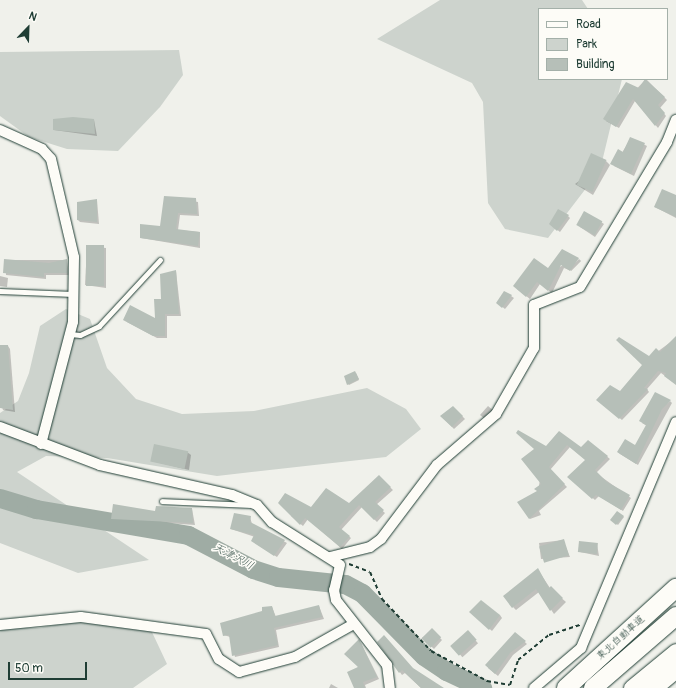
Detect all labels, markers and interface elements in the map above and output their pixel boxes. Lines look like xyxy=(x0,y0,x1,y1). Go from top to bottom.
north arrow xyxy=(8,8,48,48)
legend xyxy=(538,8,668,80)
text: N xyxy=(27,9,39,24)
text: Road xyxy=(576,17,601,32)
text: Park xyxy=(576,37,597,52)
text: Building xyxy=(576,57,615,72)
water label: 天津沢川 xyxy=(210,541,256,573)
street label: 東北自動車道 xyxy=(595,613,647,663)
scale bar xyxy=(10,654,89,680)
text: 50 m xyxy=(15,661,43,676)

